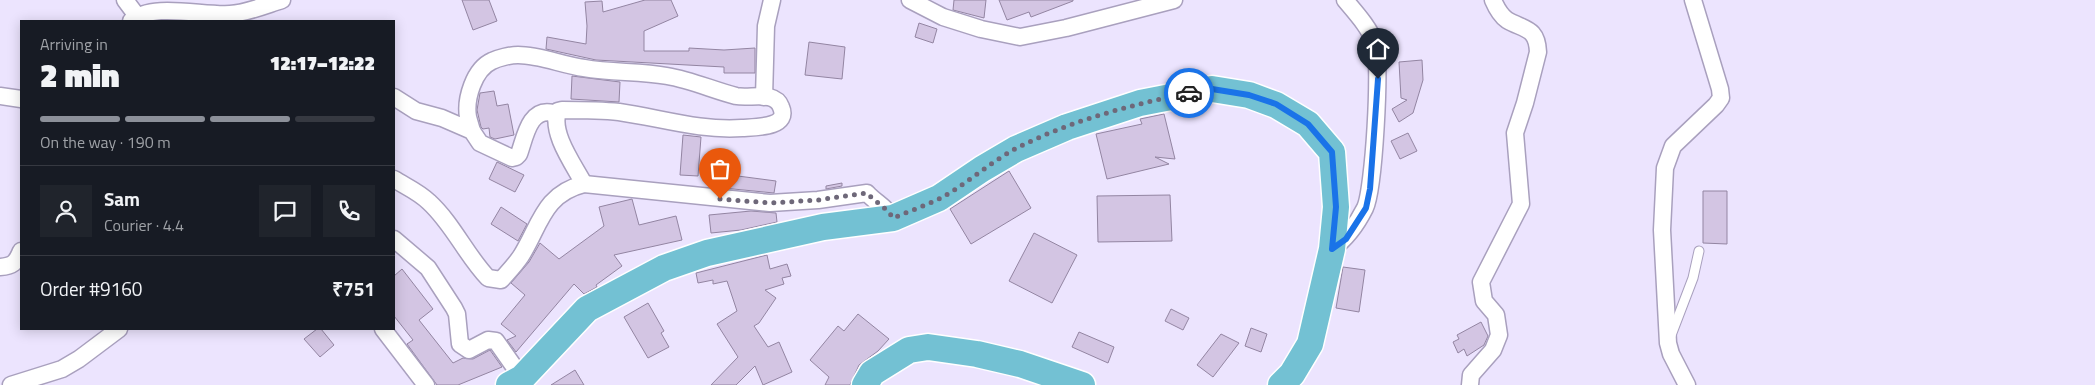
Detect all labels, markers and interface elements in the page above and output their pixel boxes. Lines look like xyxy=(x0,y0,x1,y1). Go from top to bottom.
pin xyxy=(1357,28,1399,79)
text: Arriving in xyxy=(40,32,108,56)
icon: home xyxy=(1364,35,1392,63)
text: 12:17–12:22 xyxy=(270,48,375,77)
text: 2 min xyxy=(40,51,120,99)
courier xyxy=(1164,68,1214,118)
icon: car xyxy=(1175,79,1203,107)
text: On the way · 190 m xyxy=(40,130,171,154)
pin xyxy=(699,148,741,199)
icon: bag xyxy=(706,155,734,183)
text: Sam xyxy=(104,184,140,213)
button: person xyxy=(40,185,92,237)
button: chat xyxy=(259,185,311,237)
button: phone xyxy=(323,185,375,237)
text: Courier · 4.4 xyxy=(104,213,184,237)
text: Order #9160 xyxy=(40,274,142,303)
text: ₹751 xyxy=(332,274,375,303)

